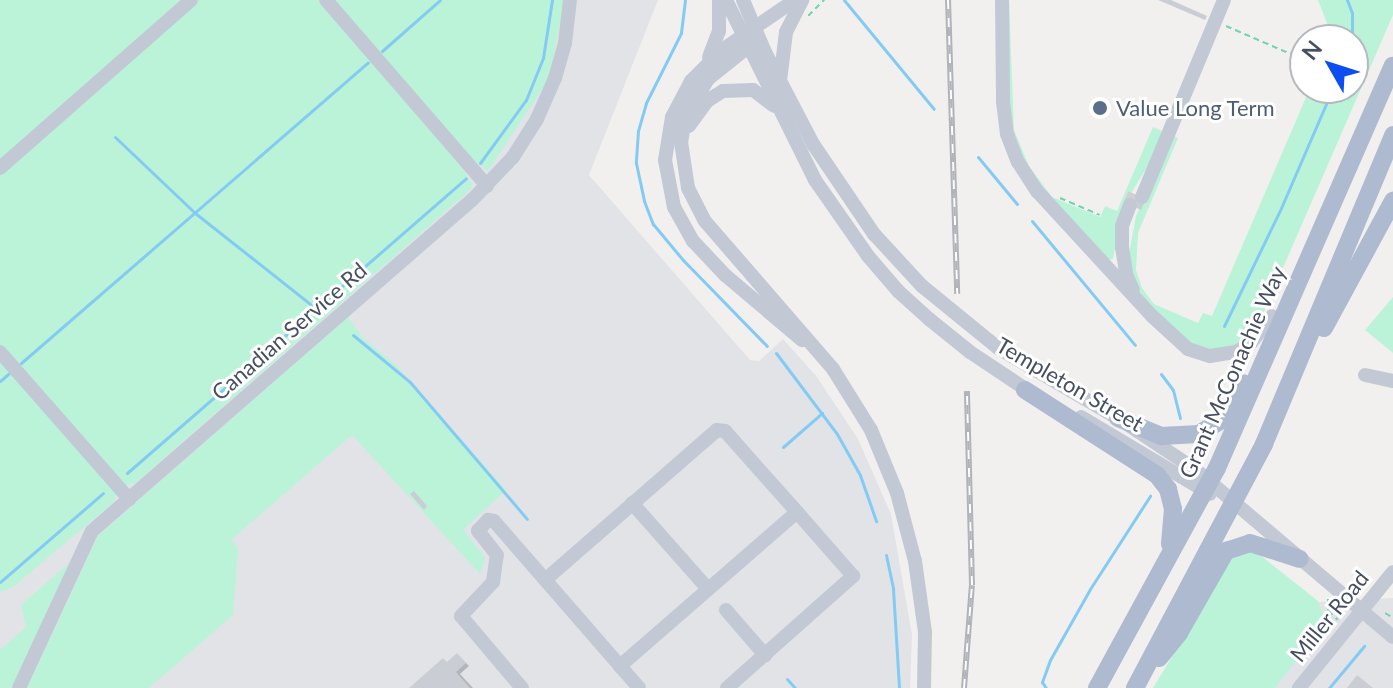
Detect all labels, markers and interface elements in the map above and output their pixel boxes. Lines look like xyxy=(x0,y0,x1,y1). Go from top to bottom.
north arrow xyxy=(1289,24,1369,104)
text: N xyxy=(1296,35,1327,65)
place label: Value Long Term xyxy=(1116,95,1275,121)
marker: Value Long Term xyxy=(1091,99,1109,117)
street label: Canadian Service Rd xyxy=(206,257,372,405)
street label: Grant McConachie Way xyxy=(1173,262,1291,482)
street label: Templeton Street xyxy=(992,331,1148,437)
street label: Miller Road xyxy=(1284,565,1374,667)

